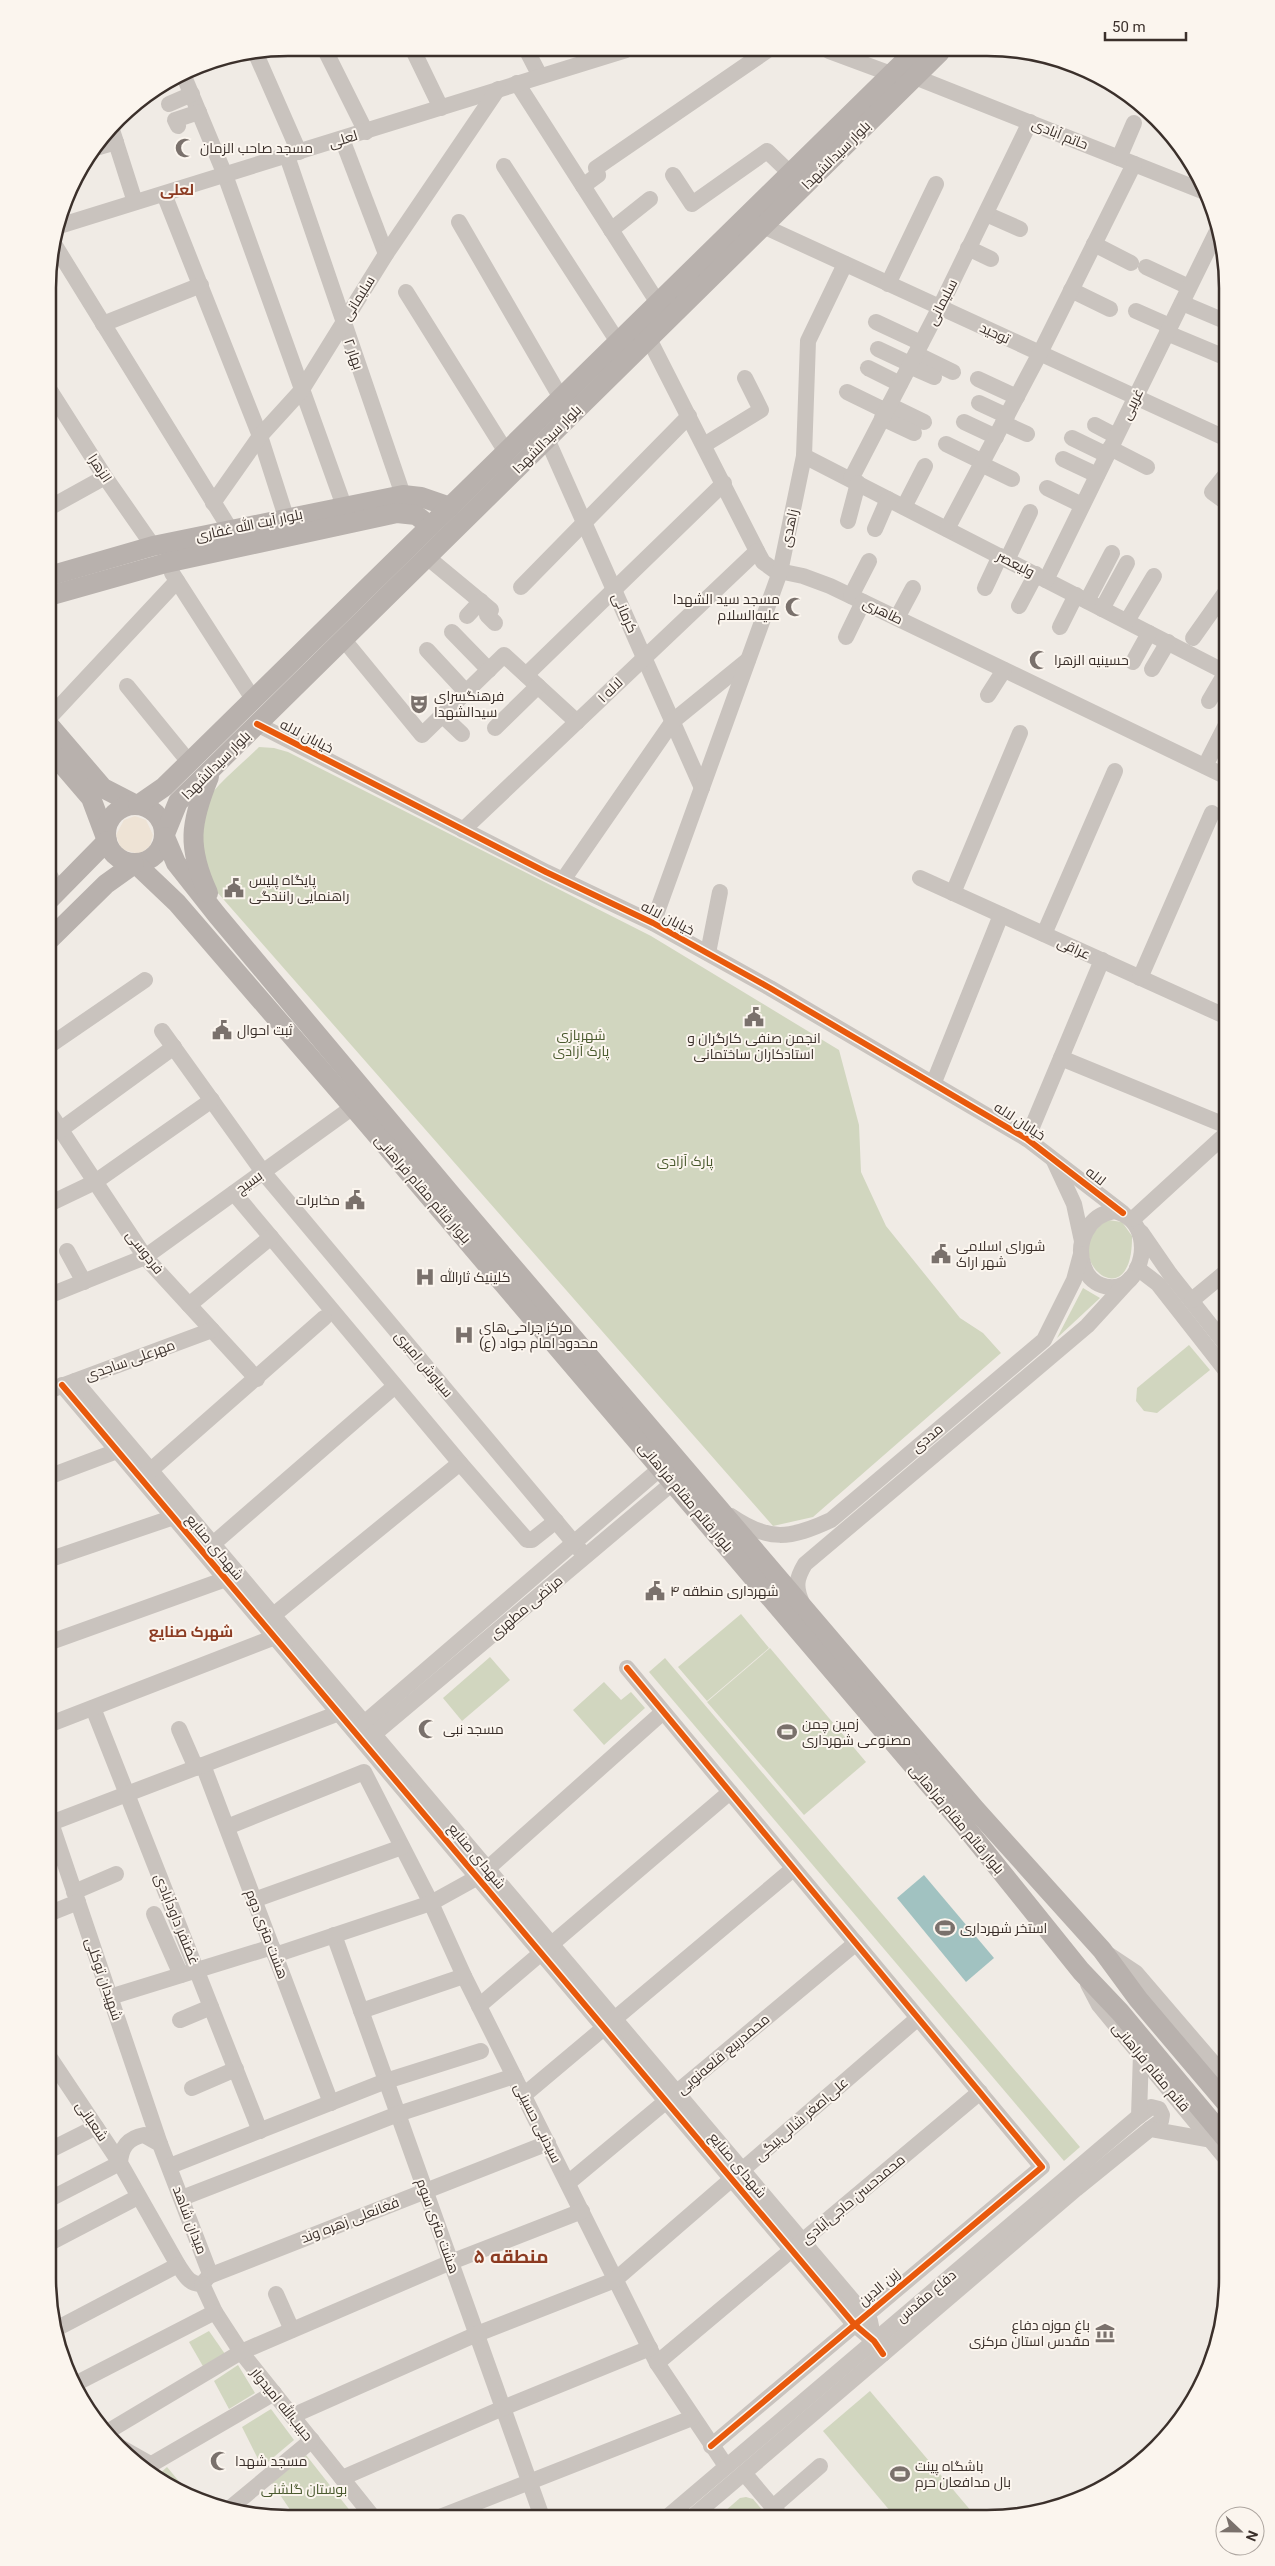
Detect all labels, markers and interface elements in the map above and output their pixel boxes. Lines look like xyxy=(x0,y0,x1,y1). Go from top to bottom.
scale bar xyxy=(1105,10,1186,42)
text: 50 m xyxy=(1112,18,1146,36)
street label: حاتم آبادی xyxy=(1029,115,1090,154)
street label: بلوار سیدالشهدا xyxy=(798,117,874,193)
street label: لعلی xyxy=(327,127,359,151)
mosque icon: مسجد صاحب الزمان xyxy=(174,137,196,159)
place label: مسجد صاحب الزمان xyxy=(200,140,313,156)
district label: لعلی xyxy=(160,181,194,199)
street label: سلیمانی xyxy=(338,273,378,323)
street label: سلیمانی xyxy=(924,276,960,328)
street label: توحید xyxy=(977,319,1013,347)
street label: بهار ۲ xyxy=(341,336,367,372)
street label: غریبی xyxy=(1118,386,1146,422)
street label: بلوار سیدالشهدا xyxy=(509,401,585,477)
street label: الزهرا xyxy=(85,451,115,485)
street label: بلوار آیت الله غفاری xyxy=(194,505,304,544)
street label: زاهدی xyxy=(777,507,801,549)
street label: ولیعصر xyxy=(994,547,1038,580)
street label: کرمانی xyxy=(609,590,641,636)
place label: مسجد سید الشهدا علیه‌السلام xyxy=(673,591,780,625)
street label: طاهری xyxy=(860,595,906,627)
mosque icon: مسجد سید الشهدا علیه‌السلام xyxy=(784,596,806,618)
mosque icon: حسینیه الزهرا xyxy=(1028,649,1050,671)
place label: حسینیه الزهرا xyxy=(1054,652,1129,668)
street label: لاله ۱ xyxy=(594,674,626,706)
place label: فرهنگسرای سیدالشهدا xyxy=(434,688,504,720)
theatre icon: فرهنگسرای سیدالشهدا xyxy=(408,693,430,715)
street label: خیابان لاله xyxy=(278,716,336,756)
street label: بلوار سیدالشهدا xyxy=(178,727,254,803)
place label: پایگاه پلیس راهنمایی رانندگی xyxy=(249,872,350,904)
public building icon: پایگاه پلیس راهنمایی رانندگی xyxy=(223,877,245,899)
street label: خیابان لاله xyxy=(639,898,697,938)
street label: عراقی xyxy=(1055,934,1093,962)
public building icon: انجمن صنفی کارگران و استادکاران ساختمانی xyxy=(743,1006,765,1028)
public building icon: ثبت احوال xyxy=(211,1019,233,1041)
place label: ثبت احوال xyxy=(237,1022,293,1039)
park label: شهربازی پارک آزادی xyxy=(553,1027,610,1061)
place label: انجمن صنفی کارگران و استادکاران ساختمانی xyxy=(687,1030,821,1062)
street label: خیابان لاله xyxy=(991,1099,1049,1143)
street label: بلوار قائم مقام فراهانی xyxy=(370,1132,474,1248)
park label: پارک آزادی xyxy=(657,1153,714,1171)
street label: لاله xyxy=(1083,1163,1109,1189)
street label: بسیج xyxy=(233,1167,266,1198)
public building icon: مخابرات xyxy=(344,1189,366,1211)
place label: مخابرات xyxy=(296,1192,340,1208)
street label: فردوسی xyxy=(123,1227,167,1277)
place label: شورای اسلامی شهر اراک xyxy=(956,1238,1045,1270)
public building icon: شورای اسلامی شهر اراک xyxy=(930,1243,952,1265)
hospital icon: کلینیک ثارالله xyxy=(414,1266,436,1288)
place label: کلینیک ثارالله xyxy=(440,1268,510,1285)
place label: مرکز جراحی‌های محدود امام جواد (ع) xyxy=(479,1319,598,1353)
hospital icon: مرکز جراحی‌های محدود امام جواد (ع) xyxy=(453,1324,475,1346)
street label: سیاوش امیری xyxy=(392,1328,456,1400)
street label: مهرعلی ساجدی xyxy=(83,1336,177,1384)
street label: مددی xyxy=(908,1420,946,1456)
street label: بلوار قائم مقام فراهانی xyxy=(634,1439,737,1556)
street label: شهدای صنایع xyxy=(182,1511,247,1584)
street label: مرتضی مطهری xyxy=(486,1572,566,1642)
public building icon: شهرداری منطقه ۴ xyxy=(644,1580,666,1602)
place label: شهرداری منطقه ۴ xyxy=(670,1583,779,1599)
district label: شهرک صنایع xyxy=(149,1623,233,1642)
place label: زمین چمن مصنوعی شهرداری xyxy=(802,1716,911,1748)
mosque icon: مسجد نبی xyxy=(417,1718,439,1740)
place label: مسجد نبی xyxy=(443,1721,504,1737)
sports icon: زمین چمن مصنوعی شهرداری xyxy=(776,1721,798,1743)
street label: بلوار قائم مقام فراهانی xyxy=(905,1761,1008,1878)
street label: شهدای صنایع xyxy=(444,1820,509,1893)
street label: غضنفر داودآبادی xyxy=(151,1871,203,1967)
street label: هشت متری دوم xyxy=(241,1887,291,1982)
sports icon: استخر شهرداری xyxy=(934,1917,956,1939)
place label: استخر شهرداری xyxy=(960,1920,1047,1936)
street label: شهیدان توکلی xyxy=(82,1936,126,2022)
street label: محمدربیع قلعه‌نویی xyxy=(673,2011,773,2098)
street label: قائم مقام فراهانی xyxy=(1108,2019,1193,2116)
street label: علی‌اصغر شالی‌بیگی xyxy=(751,2074,851,2164)
street label: سیدنبی حسینی xyxy=(511,2080,565,2166)
street label: شعبانی xyxy=(73,2098,111,2144)
street label: شهدای صنایع xyxy=(705,2129,770,2202)
street label: محمدحسن حاجی‌آبادی xyxy=(798,2151,908,2247)
street label: هشت متری سوم xyxy=(412,2176,463,2276)
street label: میدان شاهد xyxy=(170,2184,210,2256)
street label: فغانعلی زهره وند xyxy=(299,2194,401,2246)
district label: منطقه ۵ xyxy=(473,2245,549,2268)
street label: زین الدین xyxy=(855,2265,903,2309)
street label: دفاع مقدس xyxy=(893,2266,960,2326)
place label: باغ موزه دفاع مقدس استان مرکزی xyxy=(969,2317,1090,2349)
museum icon: باغ موزه دفاع مقدس استان مرکزی xyxy=(1094,2322,1116,2344)
street label: حبیب‌الله امیدوار xyxy=(247,2363,317,2444)
mosque icon: مسجد شهدا xyxy=(209,2450,231,2472)
place label: مسجد شهدا xyxy=(235,2453,308,2469)
place label: باشگاه پینت بال مدافعان حرم xyxy=(915,2458,1011,2492)
sports icon: باشگاه پینت بال مدافعان حرم xyxy=(889,2463,911,2485)
park label: بوستان گلشنی xyxy=(261,2481,347,2497)
north arrow xyxy=(1215,2506,1265,2556)
text: N xyxy=(1243,2528,1261,2543)

